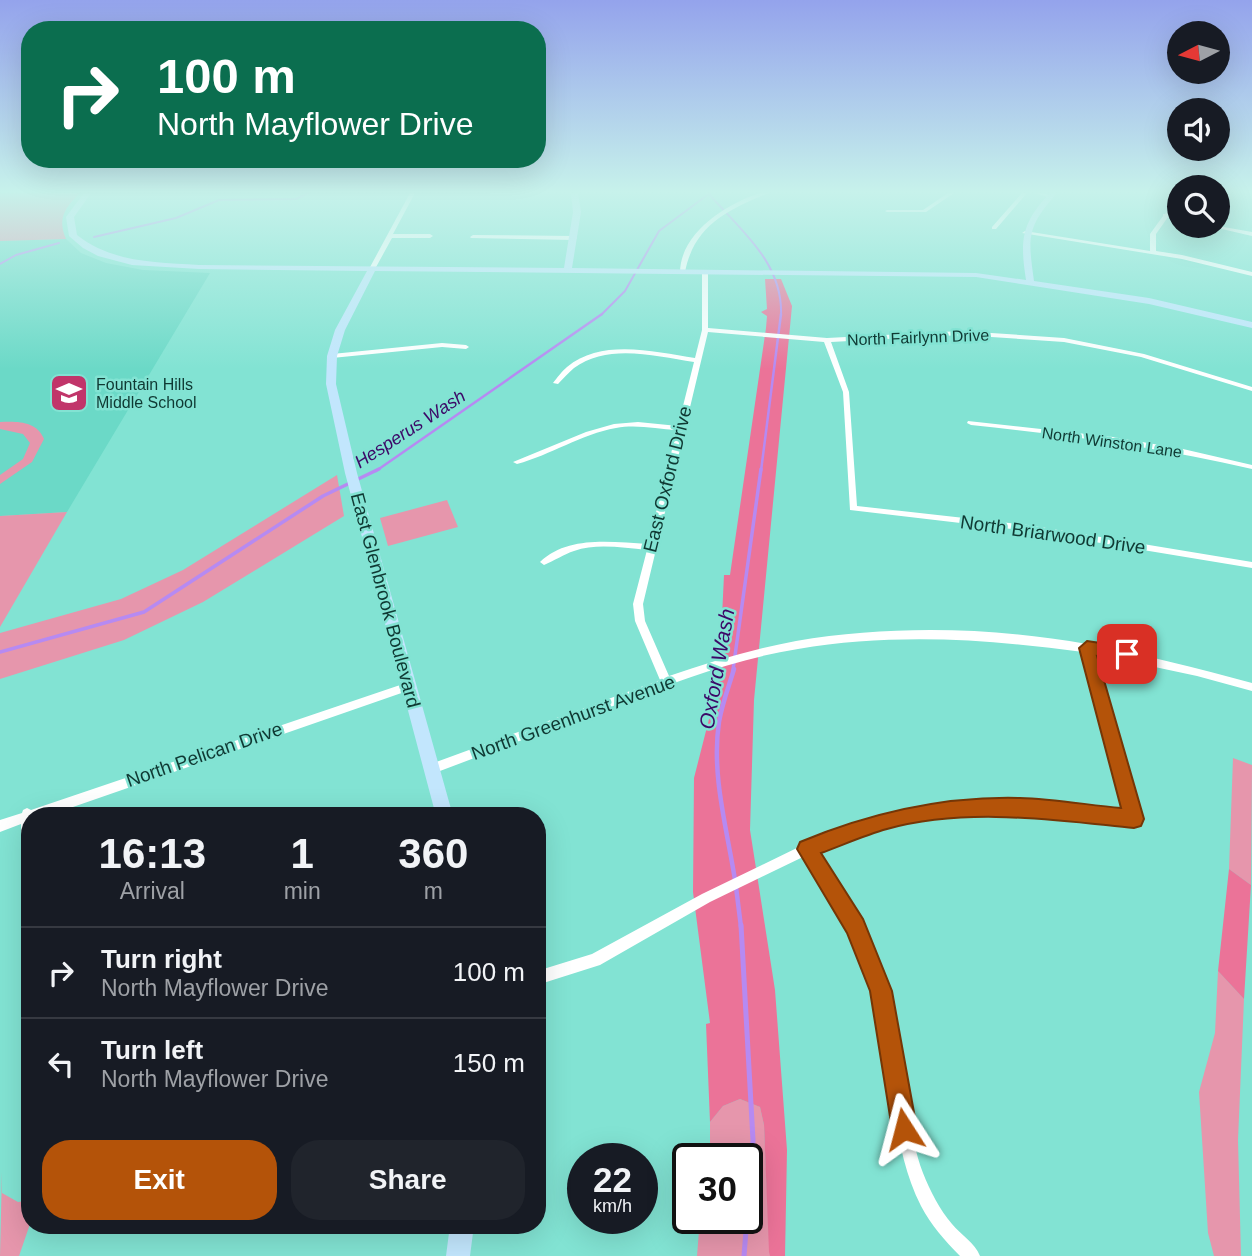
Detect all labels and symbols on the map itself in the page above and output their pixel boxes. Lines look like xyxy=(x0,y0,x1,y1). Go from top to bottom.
north arrow xyxy=(1167,21,1230,84)
street label: North Fairlynn Drive xyxy=(847,327,989,348)
school or university icon: Fountain Hills Middle School xyxy=(48,372,90,414)
place label: Fountain Hills Middle School xyxy=(96,376,197,411)
water label: Hesperus Wash xyxy=(351,386,469,472)
street label: East Oxford Drive xyxy=(639,404,696,554)
street label: North Winston Lane xyxy=(1041,424,1183,461)
street label: East Glenbrook Boulevard xyxy=(347,490,424,710)
street label: North Briarwood Drive xyxy=(959,511,1147,558)
water label: Oxford Wash xyxy=(695,607,738,731)
pin xyxy=(1097,624,1157,684)
street label: North Greenhurst Avenue xyxy=(469,671,678,764)
street label: North Pelican Drive xyxy=(123,718,285,791)
position arrow xyxy=(867,1092,941,1166)
speed limit sign: 30 xyxy=(672,1143,763,1234)

